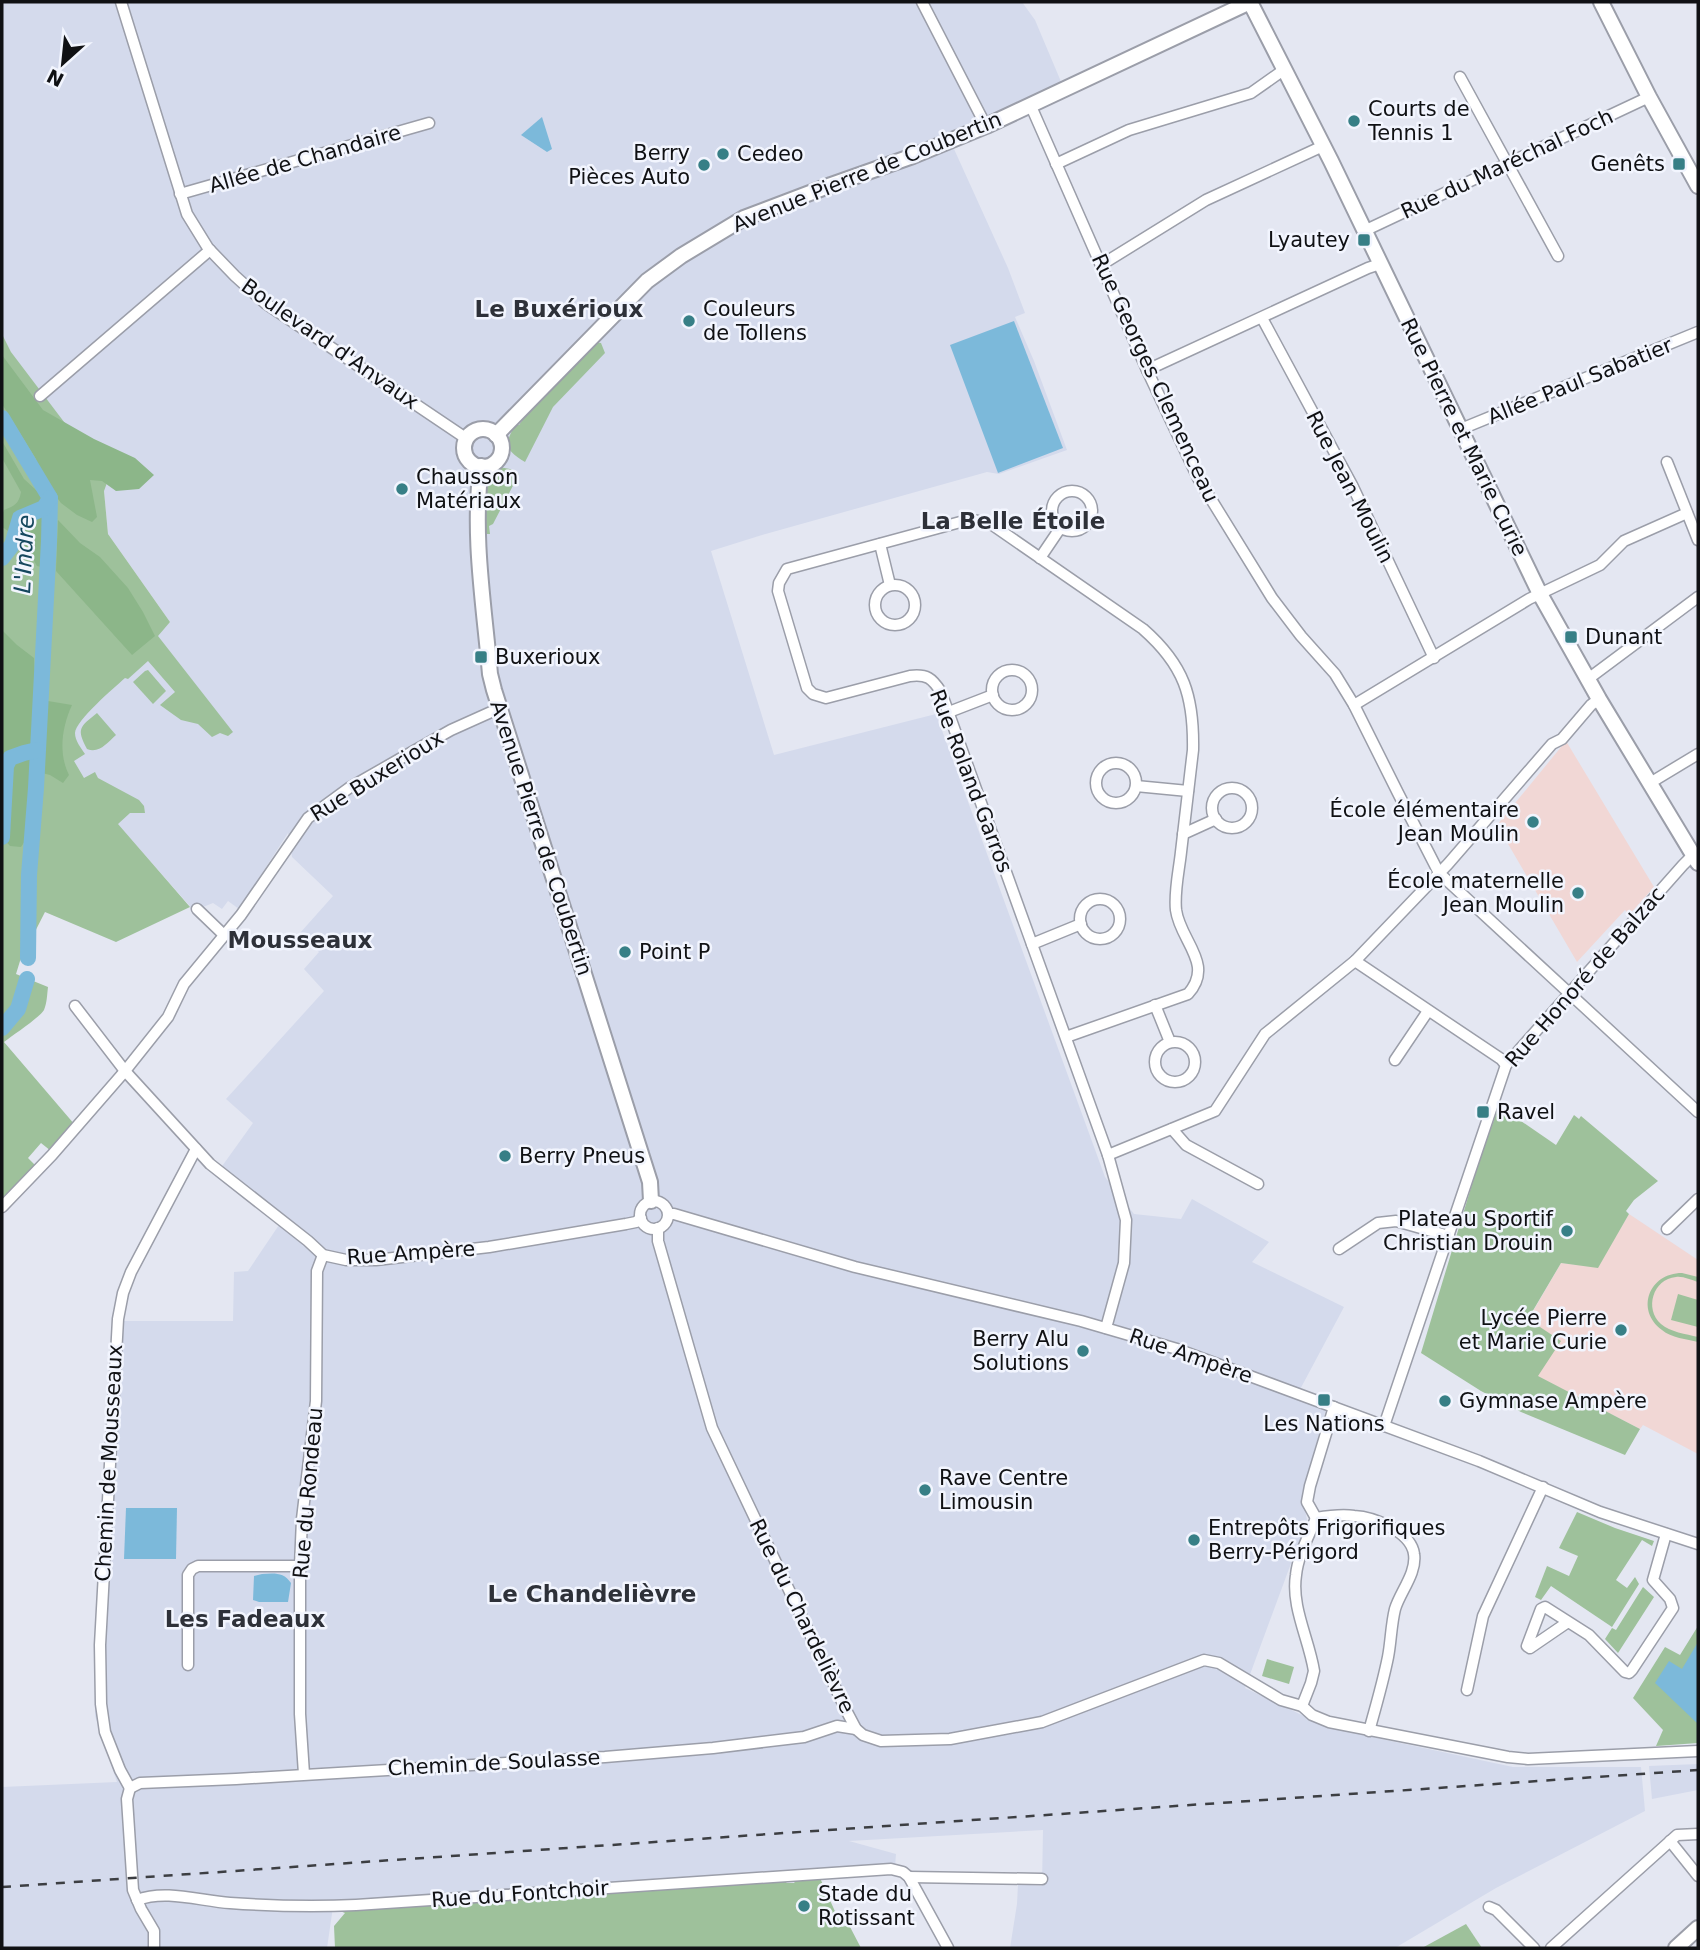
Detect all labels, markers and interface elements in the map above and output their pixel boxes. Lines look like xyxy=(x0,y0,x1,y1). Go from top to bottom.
north arrow xyxy=(28,28,98,98)
text: N xyxy=(43,65,67,92)
place label: Courts de Tennis 1 xyxy=(1367,97,1470,145)
street label: Rue du Maréchal Foch xyxy=(1397,104,1617,224)
street label: Avenue Pierre de Coubertin xyxy=(729,107,1005,237)
marker: Courts de Tennis 1 xyxy=(1346,113,1362,129)
street label: Allée de Chandaire xyxy=(206,120,404,198)
place label: Berry Pièces Auto xyxy=(568,141,690,189)
place label: Cedeo xyxy=(737,142,804,166)
marker: Cedeo xyxy=(715,146,731,162)
place label: Genêts xyxy=(1590,152,1665,176)
marker: Genêts xyxy=(1671,156,1687,172)
marker: Berry Pièces Auto xyxy=(696,157,712,173)
place label: Lyautey xyxy=(1268,228,1350,252)
marker: Lyautey xyxy=(1356,232,1372,248)
street label: Rue Georges Clemenceau xyxy=(1087,250,1223,506)
street label: Boulevard d'Anvaux xyxy=(237,274,423,414)
district label: Le Buxérioux xyxy=(475,296,644,322)
place label: Couleurs de Tollens xyxy=(703,297,807,345)
marker: Couleurs de Tollens xyxy=(681,313,697,329)
street label: Rue Pierre et Marie Curie xyxy=(1396,314,1532,560)
street label: Allée Paul Sabatier xyxy=(1484,333,1676,429)
street label: Rue Jean Moulin xyxy=(1301,407,1399,567)
place label: Chausson Matériaux xyxy=(416,465,521,513)
marker: Chausson Matériaux xyxy=(394,481,410,497)
district label: La Belle Étoile xyxy=(921,507,1105,534)
water label: L'Indre xyxy=(9,514,39,594)
place label: Dunant xyxy=(1585,625,1662,649)
marker: Dunant xyxy=(1563,629,1579,645)
place label: Buxerioux xyxy=(495,645,600,669)
marker: Buxerioux xyxy=(473,649,489,665)
street label: Rue Roland Garros xyxy=(925,686,1017,876)
street label: Avenue Pierre de Coubertin xyxy=(485,697,597,979)
street label: Rue Buxerioux xyxy=(306,726,448,826)
place label: École élémentaire Jean Moulin xyxy=(1330,797,1519,846)
marker: École élémentaire Jean Moulin xyxy=(1525,814,1541,830)
place label: École maternelle Jean Moulin xyxy=(1387,868,1564,917)
street label: Rue Honoré de Balzac xyxy=(1500,882,1670,1072)
marker: École maternelle Jean Moulin xyxy=(1570,885,1586,901)
district label: Mousseaux xyxy=(228,927,373,953)
place label: Point P xyxy=(639,940,710,964)
marker: Point P xyxy=(617,944,633,960)
place label: Ravel xyxy=(1497,1100,1555,1124)
marker: Ravel xyxy=(1475,1104,1491,1120)
place label: Berry Pneus xyxy=(519,1144,645,1168)
marker: Berry Pneus xyxy=(497,1148,513,1164)
place label: Plateau Sportif Christian Drouin xyxy=(1383,1207,1554,1255)
marker: Plateau Sportif Christian Drouin xyxy=(1559,1223,1575,1239)
street label: Rue Ampère xyxy=(346,1237,476,1269)
place label: Lycée Pierre et Marie Curie xyxy=(1459,1306,1607,1354)
marker: Lycée Pierre et Marie Curie xyxy=(1613,1322,1629,1338)
street label: Rue Ampère xyxy=(1126,1324,1256,1388)
place label: Berry Alu Solutions xyxy=(972,1327,1069,1375)
marker: Berry Alu Solutions xyxy=(1075,1343,1091,1359)
street label: Chemin de Mousseaux xyxy=(91,1344,127,1582)
place label: Gymnase Ampère xyxy=(1459,1389,1647,1413)
marker: Les Nations xyxy=(1316,1392,1332,1408)
marker: Gymnase Ampère xyxy=(1437,1393,1453,1409)
street label: Rue du Rondeau xyxy=(289,1406,327,1580)
place label: Les Nations xyxy=(1263,1412,1385,1436)
place label: Rave Centre Limousin xyxy=(939,1466,1068,1514)
marker: Rave Centre Limousin xyxy=(917,1482,933,1498)
street label: Rue du Chardelièvre xyxy=(744,1515,860,1717)
place label: Entrepôts Frigorifiques Berry-Périgord xyxy=(1208,1516,1445,1564)
marker: Entrepôts Frigorifiques Berry-Périgord xyxy=(1186,1532,1202,1548)
district label: Le Chandelièvre xyxy=(488,1581,696,1607)
district label: Les Fadeaux xyxy=(165,1606,325,1632)
street label: Chemin de Soulasse xyxy=(387,1745,601,1781)
street label: Rue du Fontchoir xyxy=(430,1876,610,1912)
place label: Stade du Rotissant xyxy=(818,1882,915,1930)
marker: Stade du Rotissant xyxy=(796,1898,812,1914)

